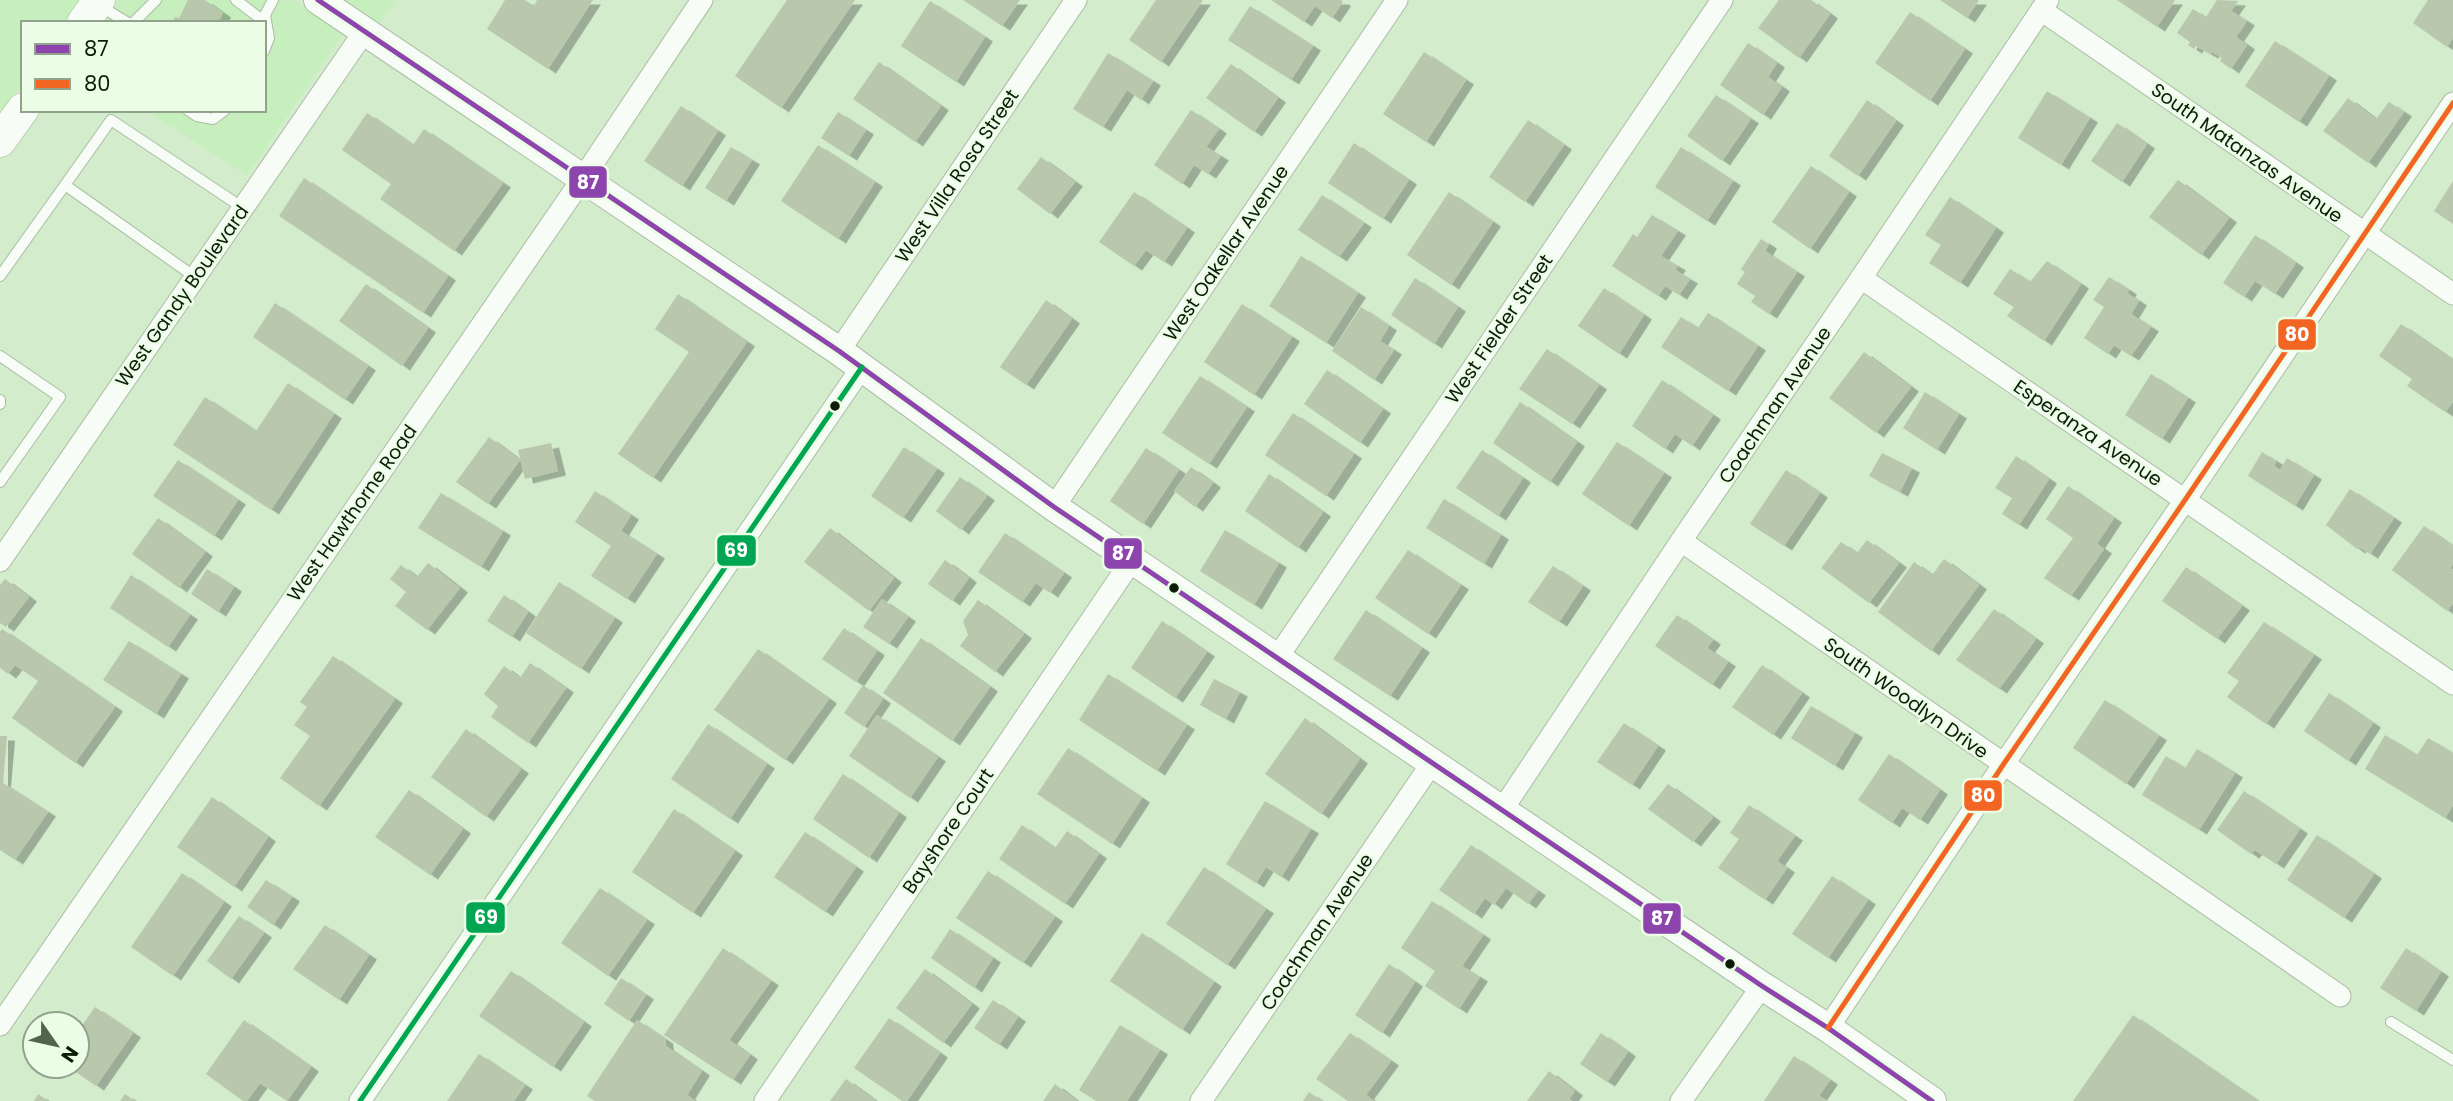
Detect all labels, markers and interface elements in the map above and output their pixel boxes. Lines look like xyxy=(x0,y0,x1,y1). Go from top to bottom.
legend xyxy=(21,21,266,112)
text: 87 xyxy=(84,34,109,63)
text: 80 xyxy=(84,69,110,98)
street label: South Matanzas Avenue xyxy=(2146,76,2348,230)
street label: West Villa Rosa Street xyxy=(889,84,1025,268)
street label: West Oakellar Avenue xyxy=(1157,160,1295,346)
line badge: 87 xyxy=(568,165,608,199)
text: 87 xyxy=(577,169,599,196)
street label: West Gandy Boulevard xyxy=(109,200,255,392)
street label: West Fielder Street xyxy=(1439,249,1559,409)
line badge: 80 xyxy=(2277,318,2317,351)
street label: Coachman Avenue xyxy=(1712,321,1838,489)
text: 80 xyxy=(2285,321,2309,348)
street label: Esperanza Avenue xyxy=(2008,373,2168,493)
unlabelled marker xyxy=(828,399,842,413)
street label: West Hawthorne Road xyxy=(281,419,423,607)
line badge: 69 xyxy=(716,534,757,567)
text: 69 xyxy=(724,537,748,564)
line badge: 87 xyxy=(1103,537,1143,570)
text: 87 xyxy=(1112,540,1134,567)
unlabelled marker xyxy=(1167,581,1181,595)
street label: South Woodlyn Drive xyxy=(1818,631,1994,765)
street label: Bayshore Court xyxy=(896,763,1000,899)
line badge: 80 xyxy=(1963,779,2003,812)
text: 80 xyxy=(1971,782,1995,809)
street label: Coachman Avenue xyxy=(1254,848,1380,1016)
line badge: 69 xyxy=(465,901,506,934)
line badge: 87 xyxy=(1642,902,1682,935)
text: 69 xyxy=(474,904,498,931)
text: 87 xyxy=(1651,905,1673,932)
unlabelled marker xyxy=(1723,957,1737,971)
north arrow xyxy=(21,1010,91,1080)
text: N xyxy=(54,1041,85,1068)

